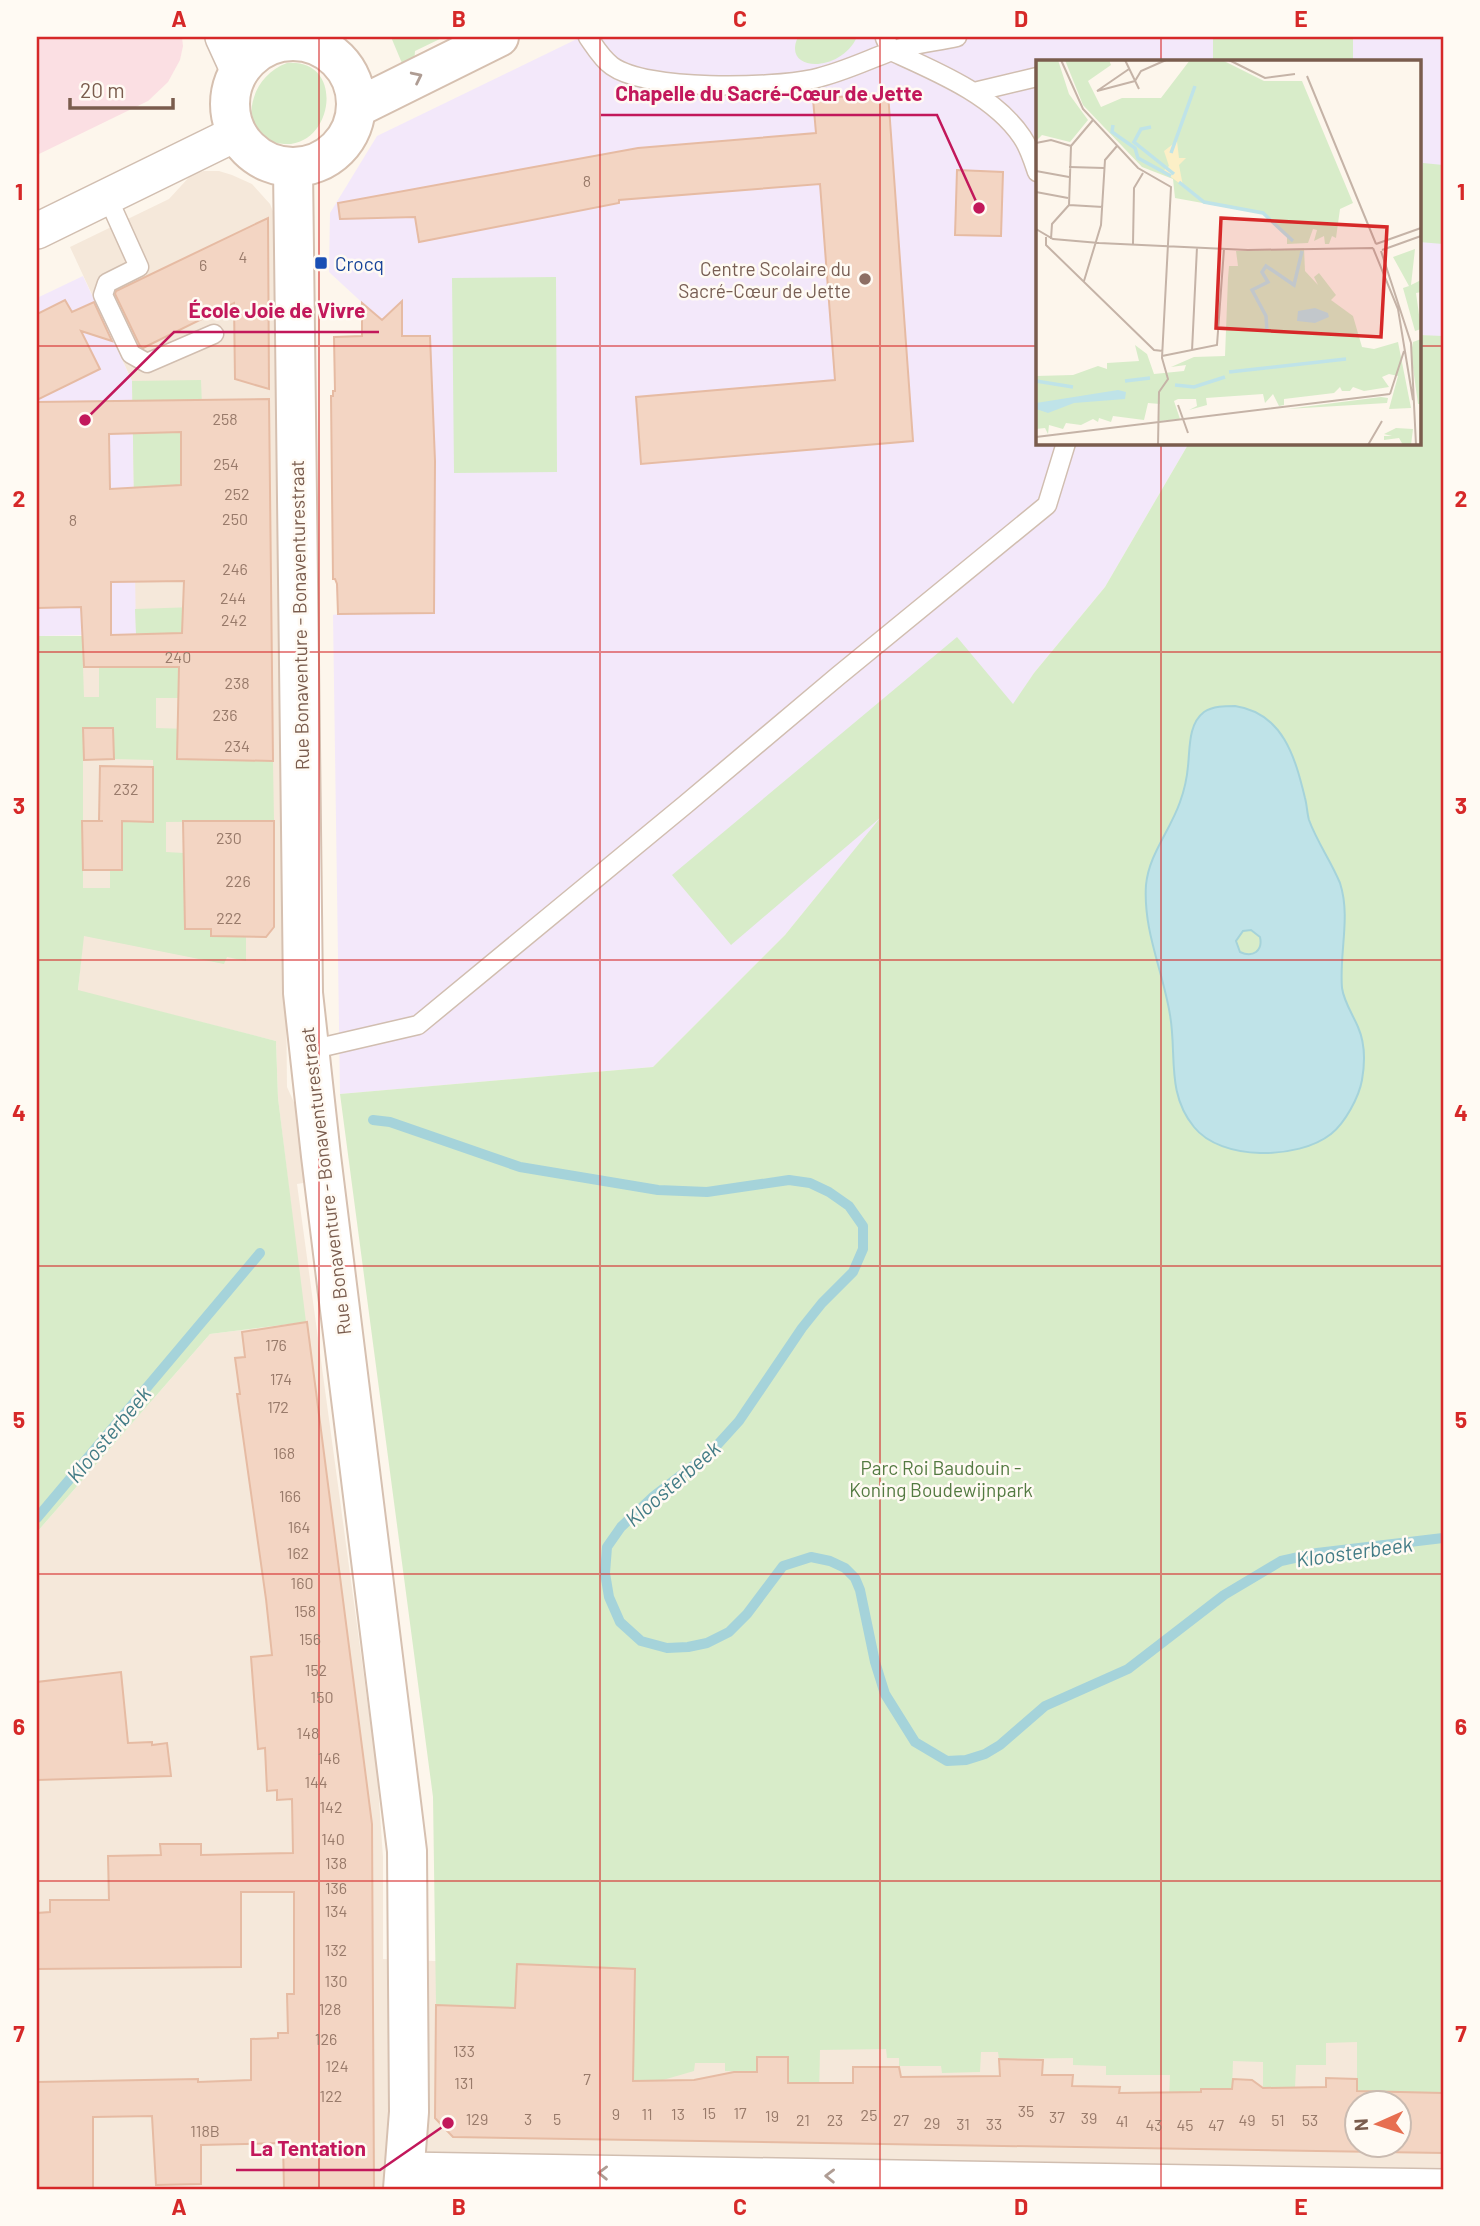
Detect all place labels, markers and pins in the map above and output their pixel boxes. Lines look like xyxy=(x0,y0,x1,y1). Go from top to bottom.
callout: Chapelle du Sacré-Cœur de Jette xyxy=(601,73,937,115)
place label: Crocq xyxy=(335,252,384,275)
marker: Crocq xyxy=(313,255,329,271)
place label: Centre Scolaire du Sacré-Cœur de Jette xyxy=(678,257,851,302)
marker: Centre Scolaire du Sacré-Cœur de Jette xyxy=(857,271,873,287)
callout: École Joie de Vivre xyxy=(174,290,379,332)
callout: La Tentation xyxy=(236,2128,380,2170)

